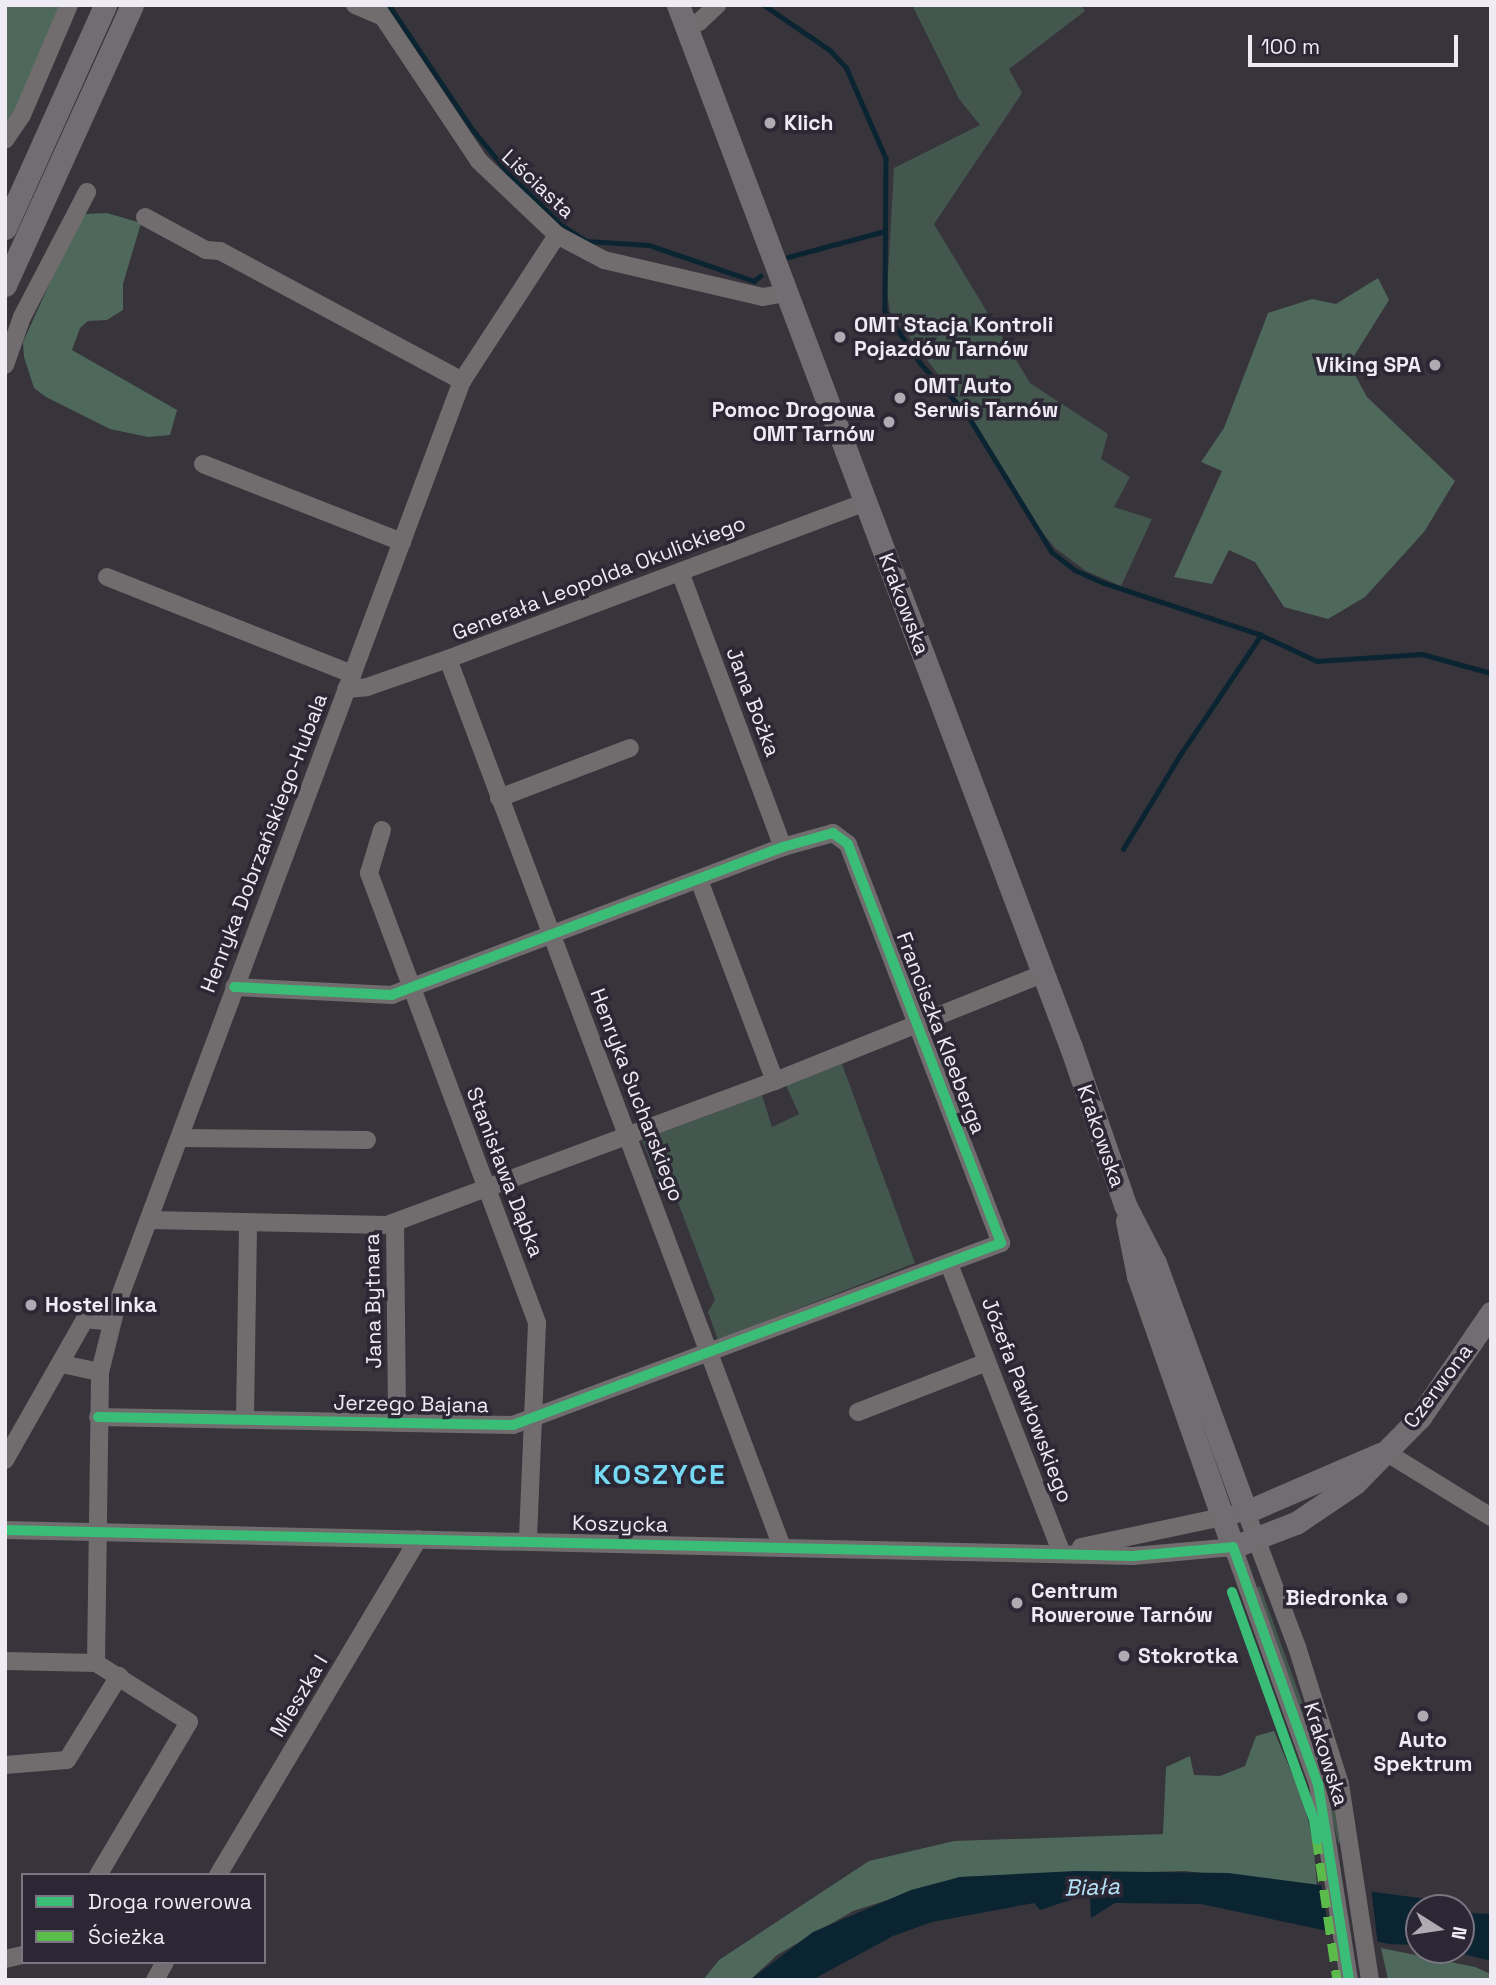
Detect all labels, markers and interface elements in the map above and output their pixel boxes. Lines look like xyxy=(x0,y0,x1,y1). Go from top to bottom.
scale bar xyxy=(1251,21,1461,65)
text: 100 m xyxy=(1261,33,1320,60)
place label: Klich xyxy=(784,110,834,136)
marker: Klich xyxy=(762,115,778,131)
street label: Liściasta xyxy=(497,144,579,224)
place label: OMT Stacja Kontroli Pojazdów Tarnów xyxy=(854,312,1054,362)
marker: OMT Stacja Kontroli Pojazdów Tarnów xyxy=(832,329,848,345)
place label: Viking SPA xyxy=(1316,352,1421,378)
marker: Viking SPA xyxy=(1427,357,1443,373)
place label: OMT Auto Serwis Tarnów xyxy=(914,373,1059,423)
marker: OMT Auto Serwis Tarnów xyxy=(892,390,908,406)
place label: Pomoc Drogowa OMT Tarnów xyxy=(712,397,875,447)
marker: Pomoc Drogowa OMT Tarnów xyxy=(881,414,897,430)
street label: Generała Leopolda Okulickiego xyxy=(449,510,749,646)
street label: Krakowska xyxy=(873,550,935,658)
street label: Jana Bożka xyxy=(721,644,785,760)
street label: Henryka Dobrzańskiego-Hubala xyxy=(195,690,333,996)
street label: Franciszka Kleeberga xyxy=(891,929,991,1137)
street label: Henryka Sucharskiego xyxy=(585,985,689,1205)
street label: Krakowska xyxy=(1072,1081,1130,1191)
street label: Stanisława Dąbka xyxy=(461,1083,549,1261)
street label: Jana Bytnara xyxy=(359,1233,387,1369)
place label: Hostel Inka xyxy=(45,1292,157,1318)
street label: Józefa Pawłowskiego xyxy=(976,1294,1078,1506)
marker: Hostel Inka xyxy=(23,1297,39,1313)
street label: Czerwona xyxy=(1398,1339,1478,1433)
street label: Jerzego Bajana xyxy=(333,1390,489,1418)
district label: KOSZYCE xyxy=(594,1457,726,1491)
street label: Koszycka xyxy=(572,1511,668,1537)
place label: Centrum Rowerowe Tarnów xyxy=(1031,1578,1213,1628)
place label: Biedronka xyxy=(1285,1585,1388,1611)
marker: Biedronka xyxy=(1394,1590,1410,1606)
marker: Centrum Rowerowe Tarnów xyxy=(1009,1595,1025,1611)
place label: Stokrotka xyxy=(1138,1643,1238,1669)
marker: Stokrotka xyxy=(1116,1648,1132,1664)
street label: Mieszka I xyxy=(265,1650,333,1742)
street label: Krakowska xyxy=(1298,1699,1354,1809)
marker: Auto Spektrum xyxy=(1415,1708,1431,1724)
place label: Auto Spektrum xyxy=(1374,1727,1472,1777)
water label: Biała xyxy=(1064,1872,1120,1902)
legend xyxy=(21,1873,266,1964)
text: Droga rowerowa xyxy=(88,1888,252,1915)
north arrow xyxy=(1405,1894,1475,1964)
text: Ścieżka xyxy=(88,1923,165,1950)
text: N xyxy=(1446,1924,1473,1942)

